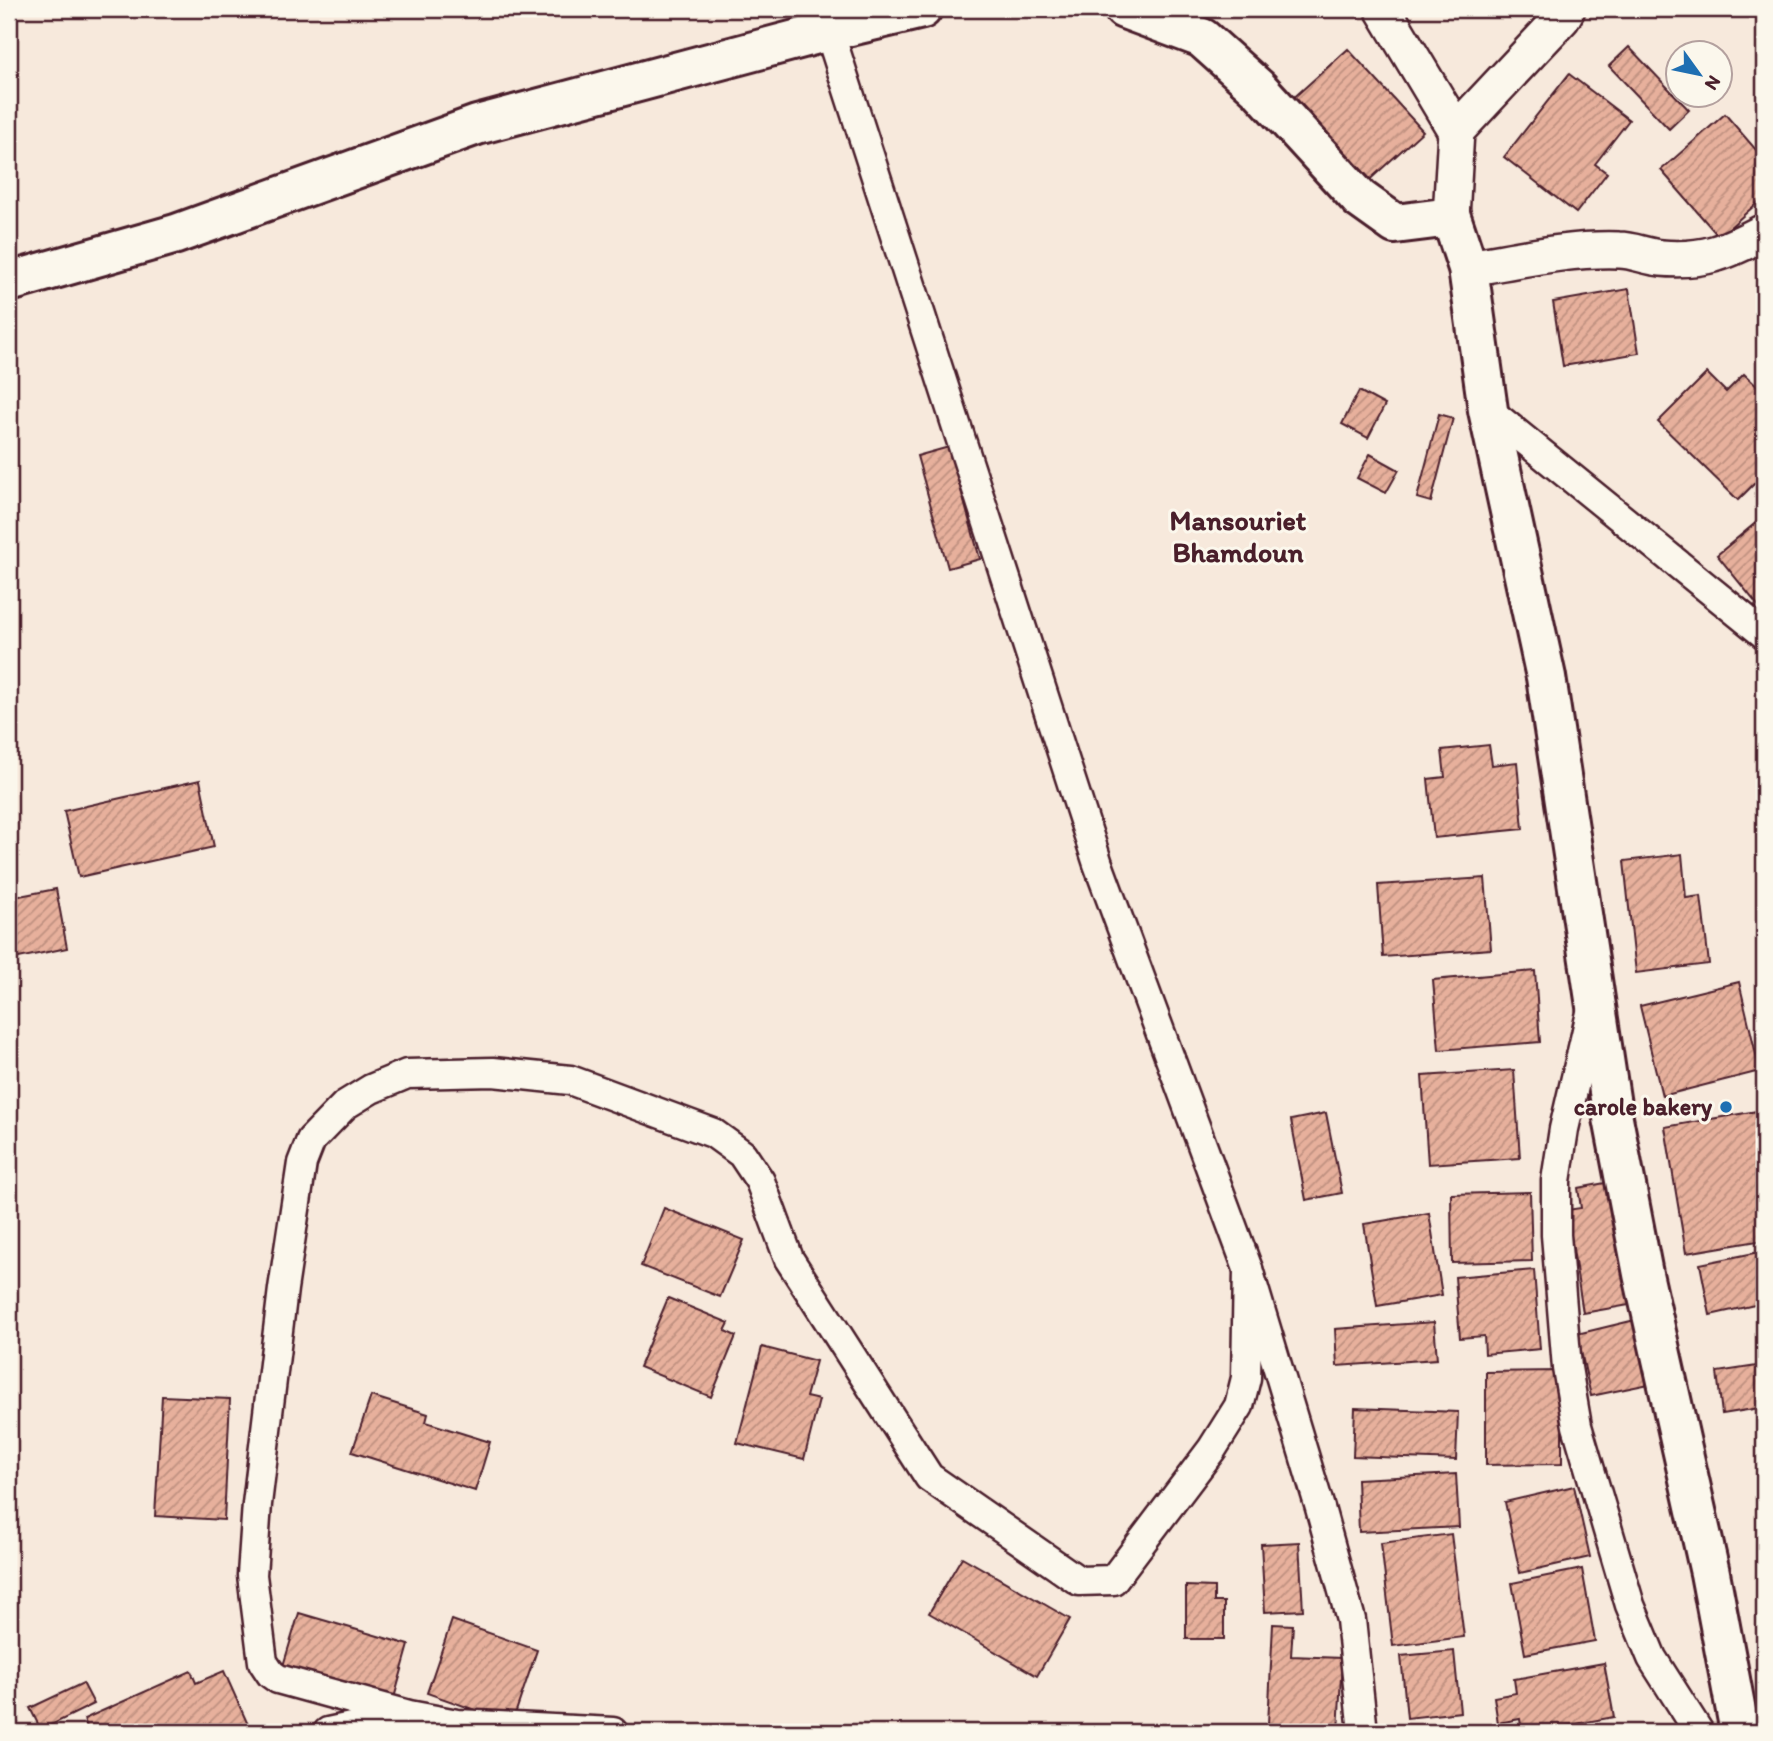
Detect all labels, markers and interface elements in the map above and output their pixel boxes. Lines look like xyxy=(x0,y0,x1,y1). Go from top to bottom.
north arrow xyxy=(1664,38,1734,108)
text: N xyxy=(1700,71,1726,95)
district label: Mansouriet Bhamdoun xyxy=(1170,503,1307,569)
place label: carole bakery xyxy=(1574,1092,1713,1122)
marker: carole bakery xyxy=(1718,1099,1734,1115)

